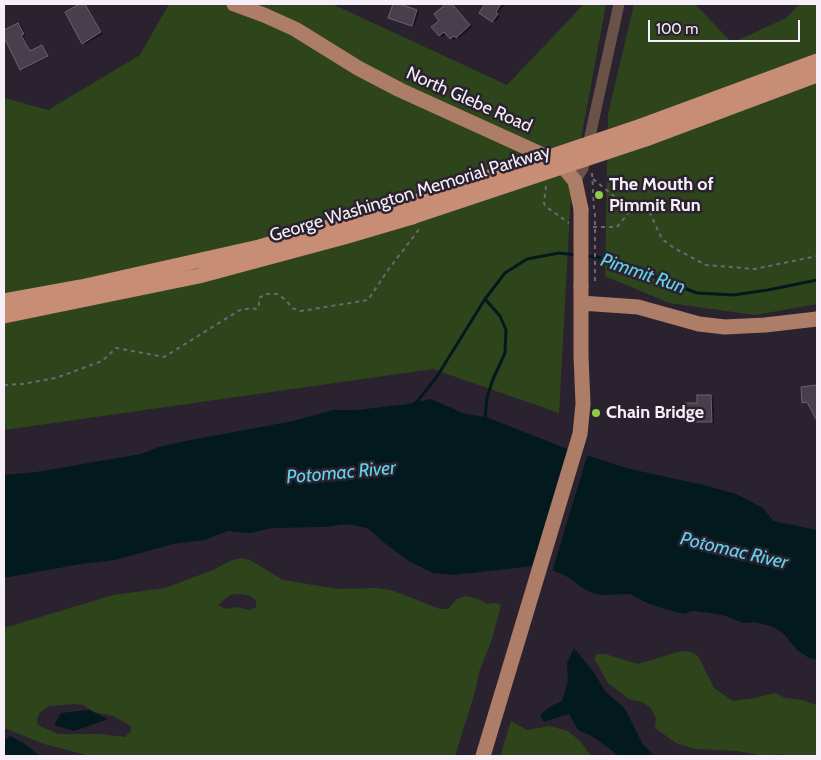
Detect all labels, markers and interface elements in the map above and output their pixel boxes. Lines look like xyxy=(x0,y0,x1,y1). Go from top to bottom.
scale bar xyxy=(651,10,804,42)
text: 100 m xyxy=(656,20,698,38)
street label: North Glebe Road xyxy=(403,63,535,137)
street label: George Washington Memorial Parkway xyxy=(267,141,553,247)
place label: The Mouth of Pimmit Run xyxy=(609,174,714,216)
marker: The Mouth of Pimmit Run xyxy=(593,189,605,201)
water label: Pimmit Run xyxy=(598,249,688,299)
place label: Chain Bridge xyxy=(606,402,704,424)
marker: Chain Bridge xyxy=(590,407,602,419)
water label: Potomac River xyxy=(285,457,397,489)
water label: Potomac River xyxy=(678,528,790,574)

